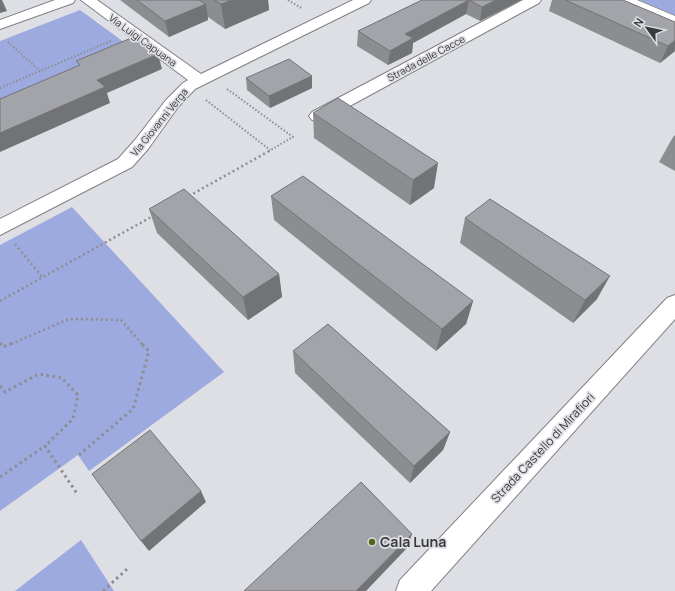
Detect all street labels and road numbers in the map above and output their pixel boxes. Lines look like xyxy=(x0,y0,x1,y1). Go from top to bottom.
street label: Via Luigi Capuana xyxy=(106,11,180,69)
street label: Strada delle Cacce xyxy=(385,32,467,84)
street label: Via Giovanni Verga xyxy=(127,85,191,159)
street label: Strada Castello di Mirafiori xyxy=(487,389,598,506)

